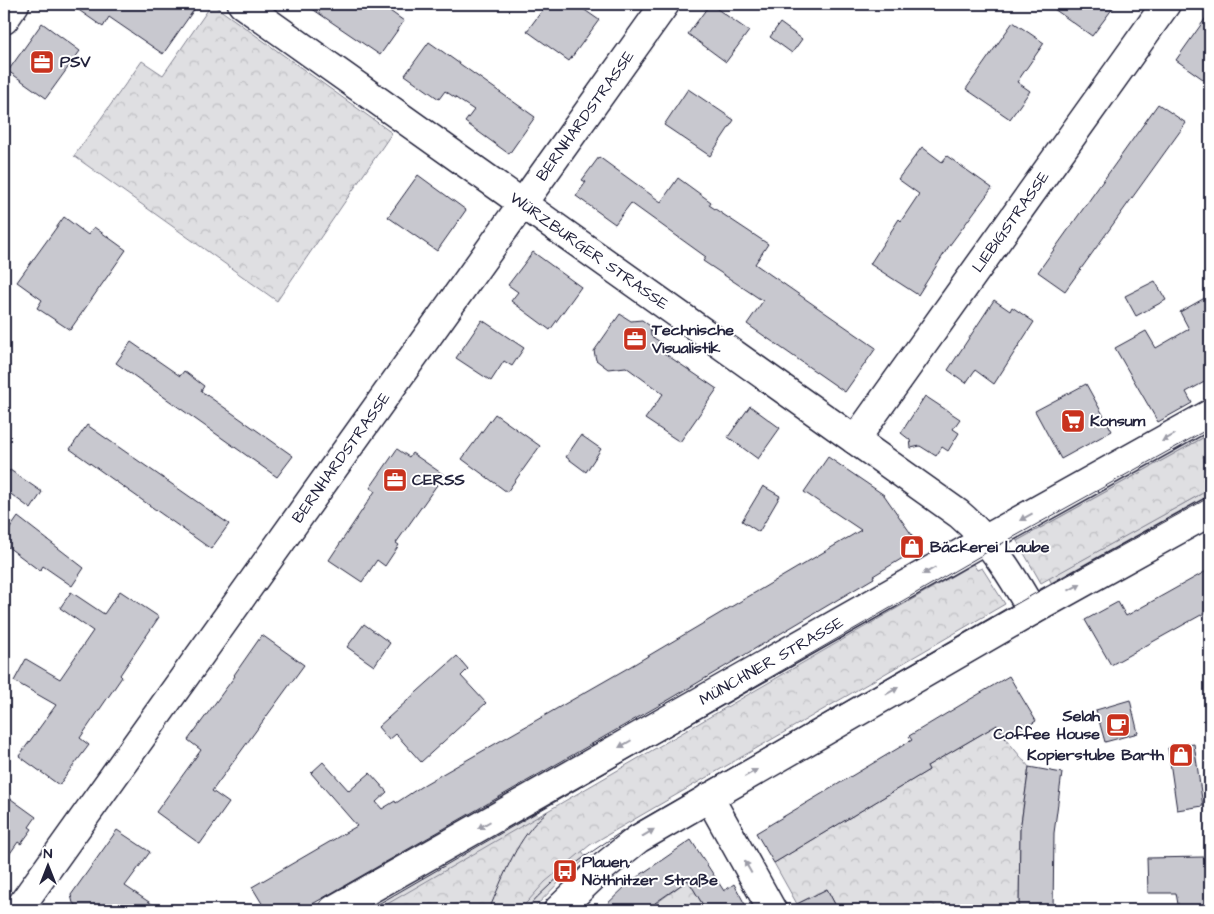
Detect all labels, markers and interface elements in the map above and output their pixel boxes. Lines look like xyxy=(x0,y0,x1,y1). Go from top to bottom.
street label: BERNHARDSTRASSE xyxy=(531,45,640,186)
office icon: PSV xyxy=(29,49,55,75)
place label: PSV xyxy=(60,51,91,73)
street label: LIEBIGSTRASSE xyxy=(967,166,1055,277)
street label: WÜRZBURGER STRASSE xyxy=(505,187,673,315)
place label: Technische Visualistik xyxy=(651,319,734,359)
office icon: Technische Visualistik xyxy=(622,326,648,352)
street label: BERNHARDSTRASSE xyxy=(287,387,396,527)
supermarket icon: Konsum xyxy=(1060,408,1086,434)
place label: Konsum xyxy=(1090,410,1146,432)
one-way arrow xyxy=(1160,434,1175,442)
office icon: CERSS xyxy=(382,467,408,493)
place label: CERSS xyxy=(412,469,465,491)
one-way arrow xyxy=(1018,513,1033,521)
shop icon: Bäckerei Laube xyxy=(899,534,925,560)
place label: Bäckerei Laube xyxy=(930,536,1050,558)
one-way arrow xyxy=(922,567,935,576)
one-way arrow xyxy=(1067,583,1082,591)
street label: MÜNCHNER STRASSE xyxy=(695,611,848,711)
one-way arrow xyxy=(885,687,898,696)
place label: Selah Coffee House xyxy=(993,705,1101,745)
cafe icon: Selah Coffee House xyxy=(1105,712,1131,738)
one-way arrow xyxy=(618,740,631,749)
shop icon: Kopierstube Barth xyxy=(1168,742,1194,768)
place label: Kopierstube Barth xyxy=(1027,744,1165,766)
one-way arrow xyxy=(744,768,757,777)
one-way arrow xyxy=(477,820,490,829)
one-way arrow xyxy=(641,829,654,838)
north arrow xyxy=(22,842,72,892)
text: N xyxy=(44,844,53,864)
place label: Plauen, Nöthnitzer Straße xyxy=(582,851,718,891)
bus stop icon: Plauen, Nöthnitzer Straße xyxy=(552,858,578,884)
one-way arrow xyxy=(744,860,752,875)

